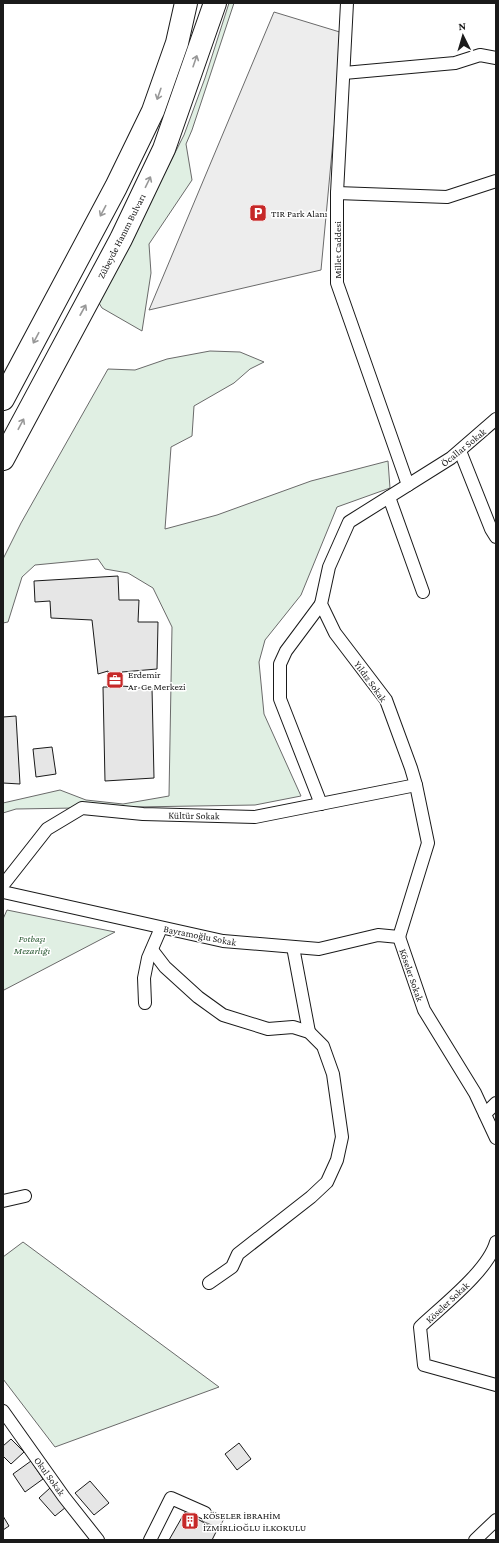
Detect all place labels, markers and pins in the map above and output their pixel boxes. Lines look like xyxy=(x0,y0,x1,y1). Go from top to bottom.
parking icon: TIR Park Alanı xyxy=(248,203,268,223)
place label: TIR Park Alanı xyxy=(271,208,328,219)
place label: Erdemir Ar-Ge Merkezi xyxy=(128,669,186,692)
office icon: Erdemir Ar-Ge Merkezi xyxy=(105,670,125,690)
place label: KÖSELER İBRAHİM İZMİRLİOĞLU İLKOKULU xyxy=(203,1510,307,1533)
building icon: KÖSELER İBRAHİM İZMİRLİOĞLU İLKOKULU xyxy=(180,1511,200,1531)

